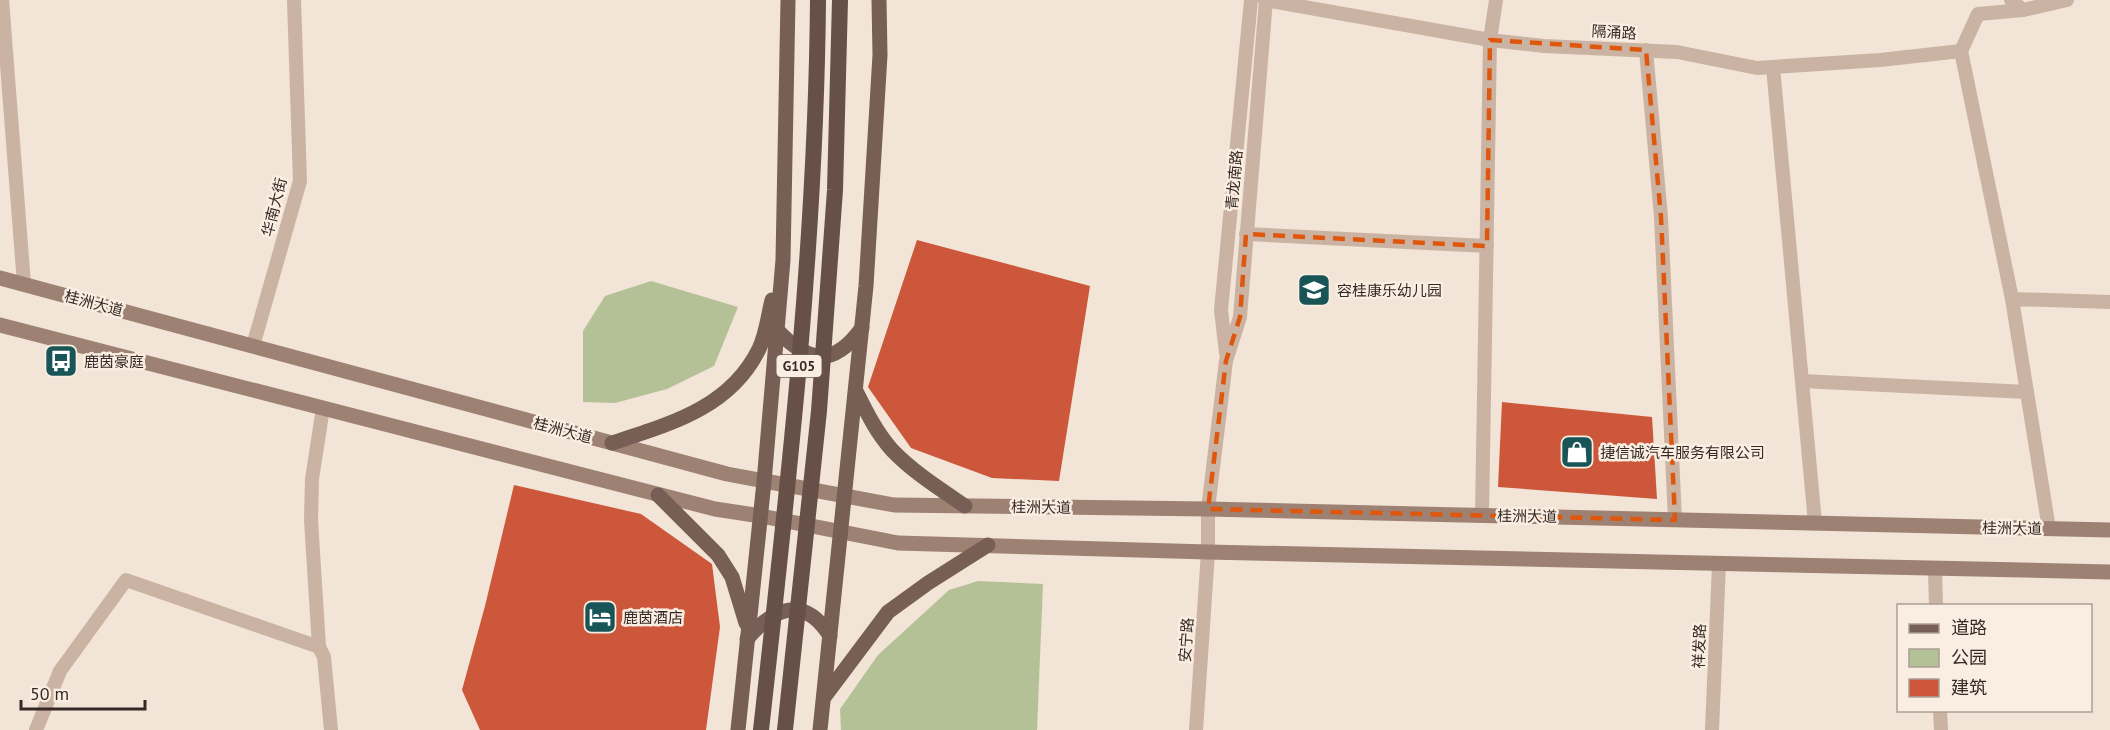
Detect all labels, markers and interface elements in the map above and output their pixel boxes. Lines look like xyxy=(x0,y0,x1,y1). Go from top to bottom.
street label: 隔涌路 xyxy=(1591,21,1637,43)
street label: 青龙南路 xyxy=(1222,149,1246,211)
street label: 华南大街 xyxy=(258,176,290,238)
school or university icon: 容桂康乐幼儿园 xyxy=(1296,272,1332,308)
place label: 容桂康乐幼儿园 xyxy=(1337,281,1442,300)
street label: 桂洲大道 xyxy=(63,286,125,320)
bus stop icon: 鹿茵豪庭 xyxy=(43,343,79,379)
place label: 鹿茵豪庭 xyxy=(84,352,144,371)
road number: G105 xyxy=(776,355,822,377)
street label: 桂洲大道 xyxy=(532,413,594,447)
shop icon: 捷信诚汽车服务有限公司 xyxy=(1559,434,1595,470)
place label: 捷信诚汽车服务有限公司 xyxy=(1600,443,1765,462)
street label: 桂洲大道 xyxy=(1011,497,1071,517)
street label: 桂洲大道 xyxy=(1497,506,1557,526)
street label: 桂洲大道 xyxy=(1982,518,2042,538)
hotel icon: 鹿茵酒店 xyxy=(582,599,618,635)
legend xyxy=(1897,604,2092,712)
place label: 鹿茵酒店 xyxy=(623,608,683,627)
text: 道路 xyxy=(1951,616,1987,639)
street label: 安宁路 xyxy=(1175,617,1197,663)
street label: 祥发路 xyxy=(1689,623,1709,669)
text: 公园 xyxy=(1951,646,1987,669)
scale bar xyxy=(21,673,146,711)
text: 建筑 xyxy=(1951,676,1987,699)
text: 50 m xyxy=(30,682,69,705)

